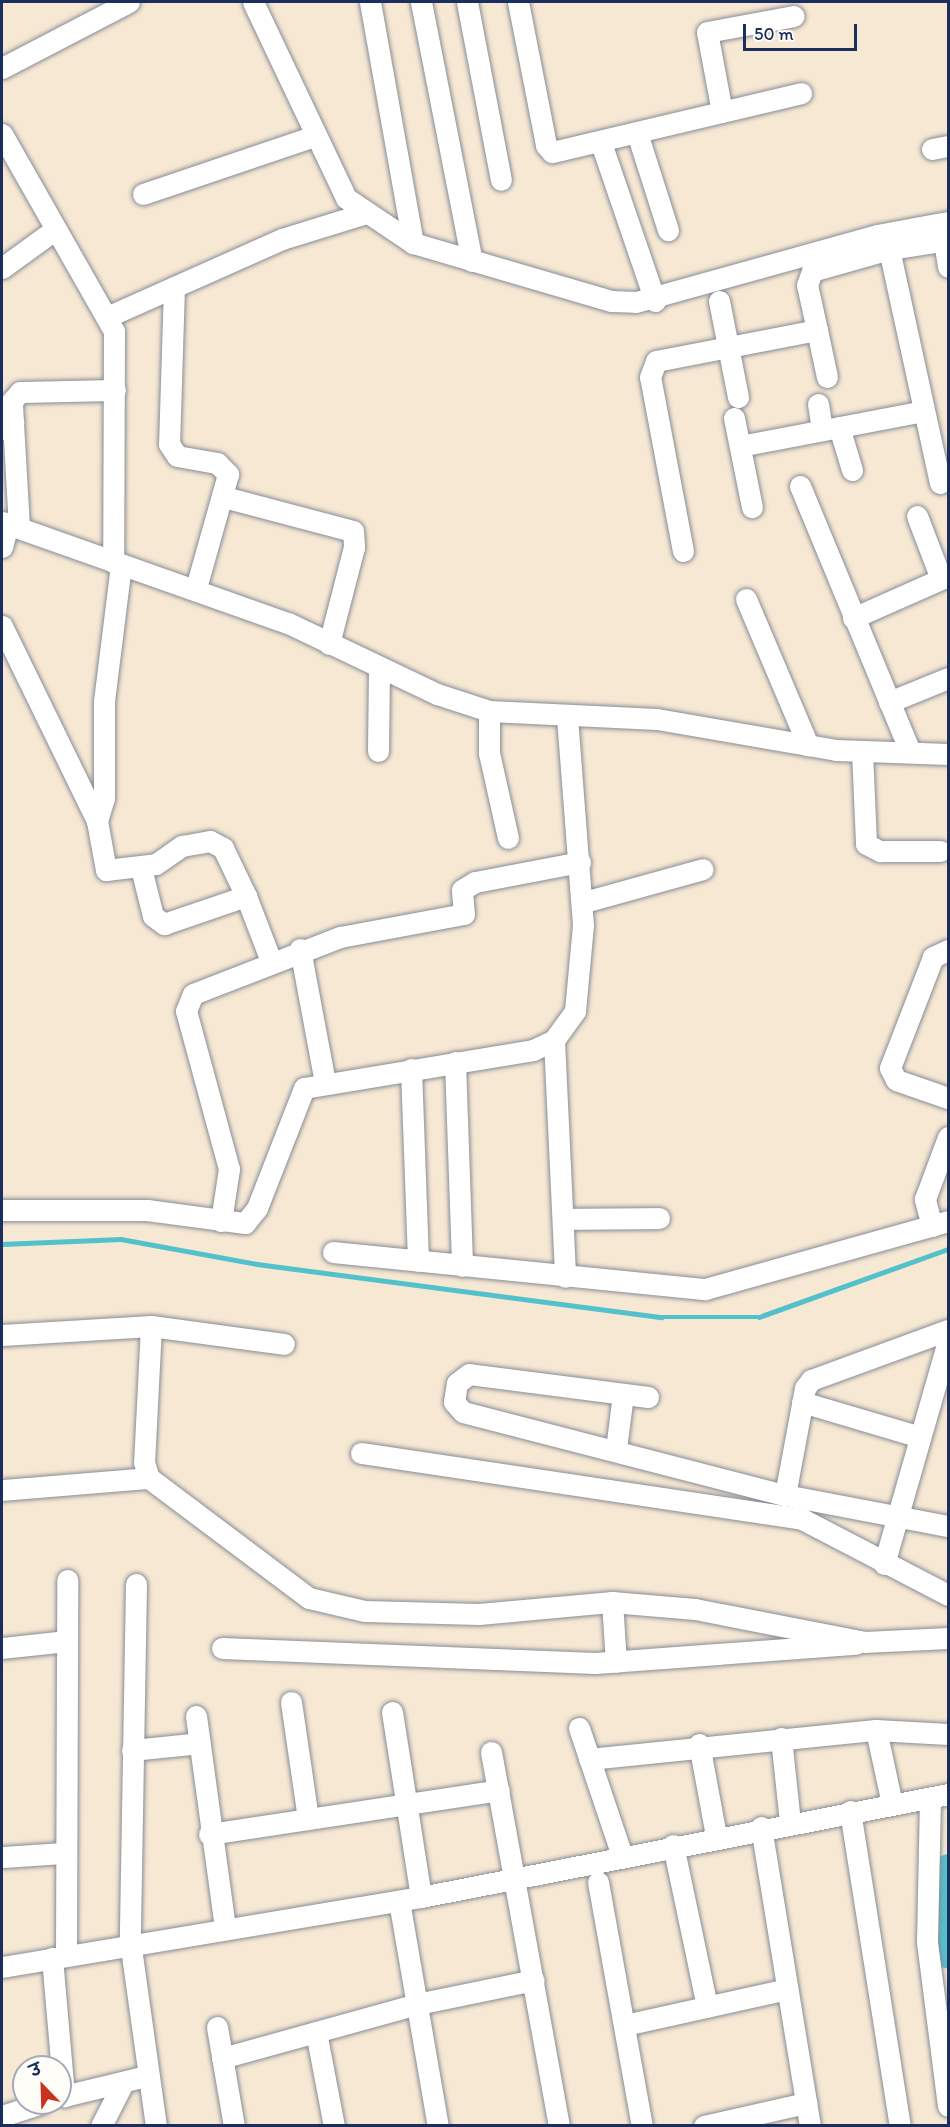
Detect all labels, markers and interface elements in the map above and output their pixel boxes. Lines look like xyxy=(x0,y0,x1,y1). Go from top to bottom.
scale bar xyxy=(746,12,860,50)
text: 50 m xyxy=(754,23,794,45)
north arrow xyxy=(12,2055,72,2115)
text: उ xyxy=(27,2059,44,2081)

